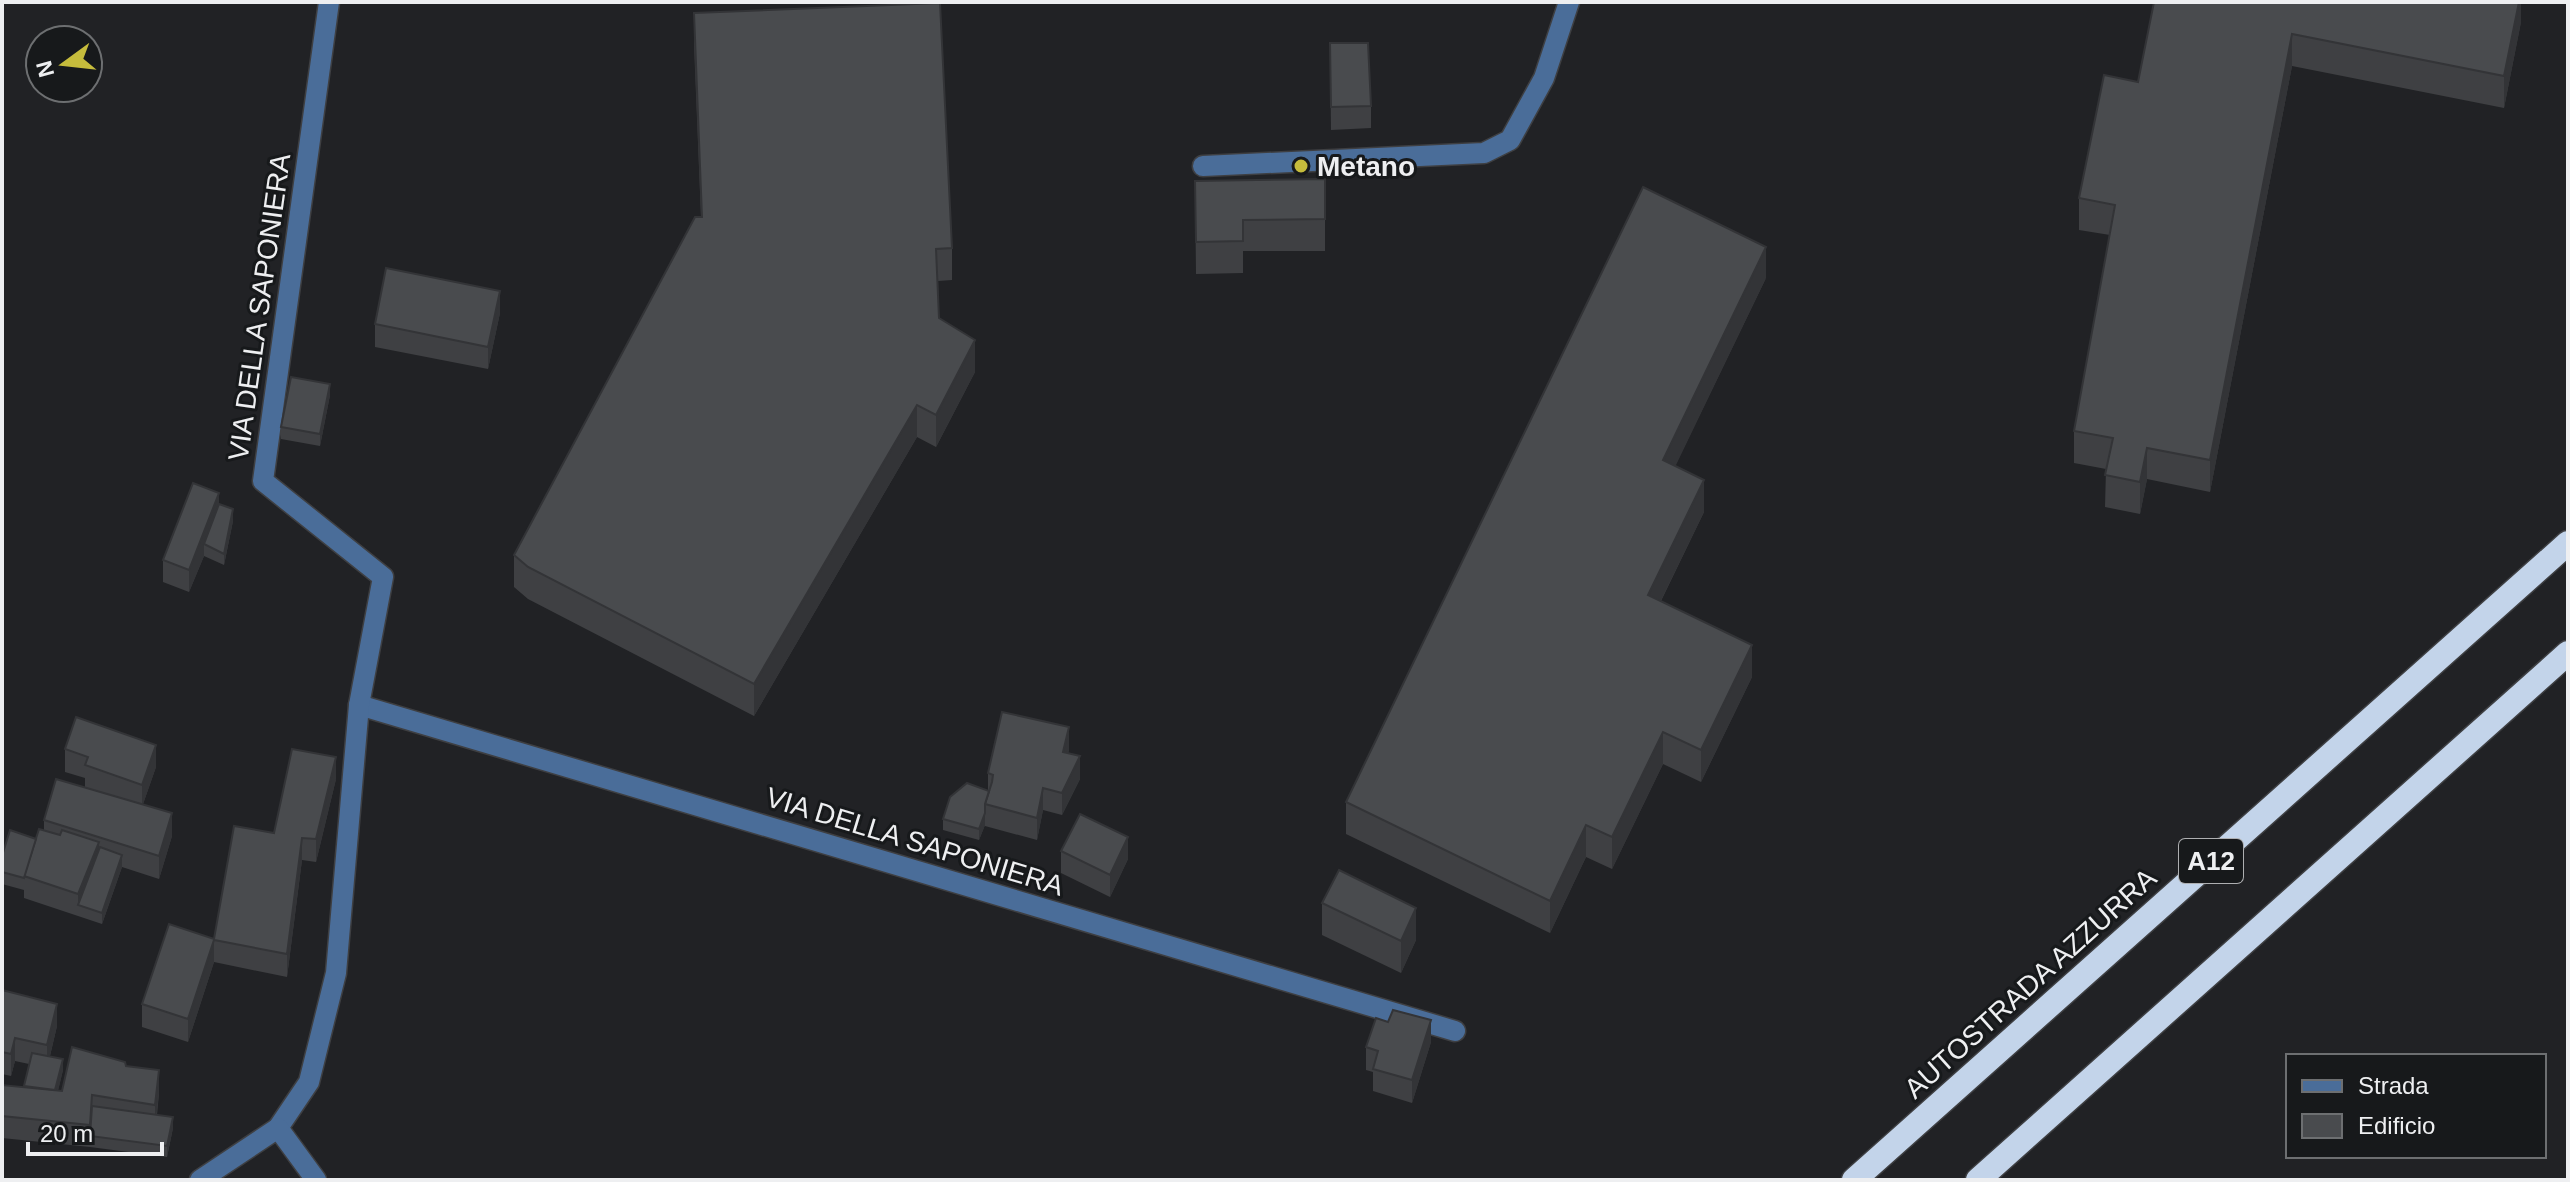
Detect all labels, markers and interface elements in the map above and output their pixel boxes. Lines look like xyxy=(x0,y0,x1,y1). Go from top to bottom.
north arrow xyxy=(24,24,104,104)
text: N xyxy=(31,58,59,80)
street label: VIA DELLA SAPONIERA xyxy=(223,151,296,463)
place label: Metano xyxy=(1317,151,1415,182)
marker: Metano xyxy=(1292,157,1310,175)
street label: VIA DELLA SAPONIERA xyxy=(762,781,1068,902)
road number: A12 xyxy=(2179,839,2243,883)
street label: AUTOSTRADA AZZURRA xyxy=(1898,862,2163,1105)
legend xyxy=(2286,1054,2546,1158)
text: Strada xyxy=(2358,1072,2429,1099)
scale bar xyxy=(28,1106,162,1156)
text: Edificio xyxy=(2358,1112,2435,1139)
text: 20 m xyxy=(40,1120,93,1147)

